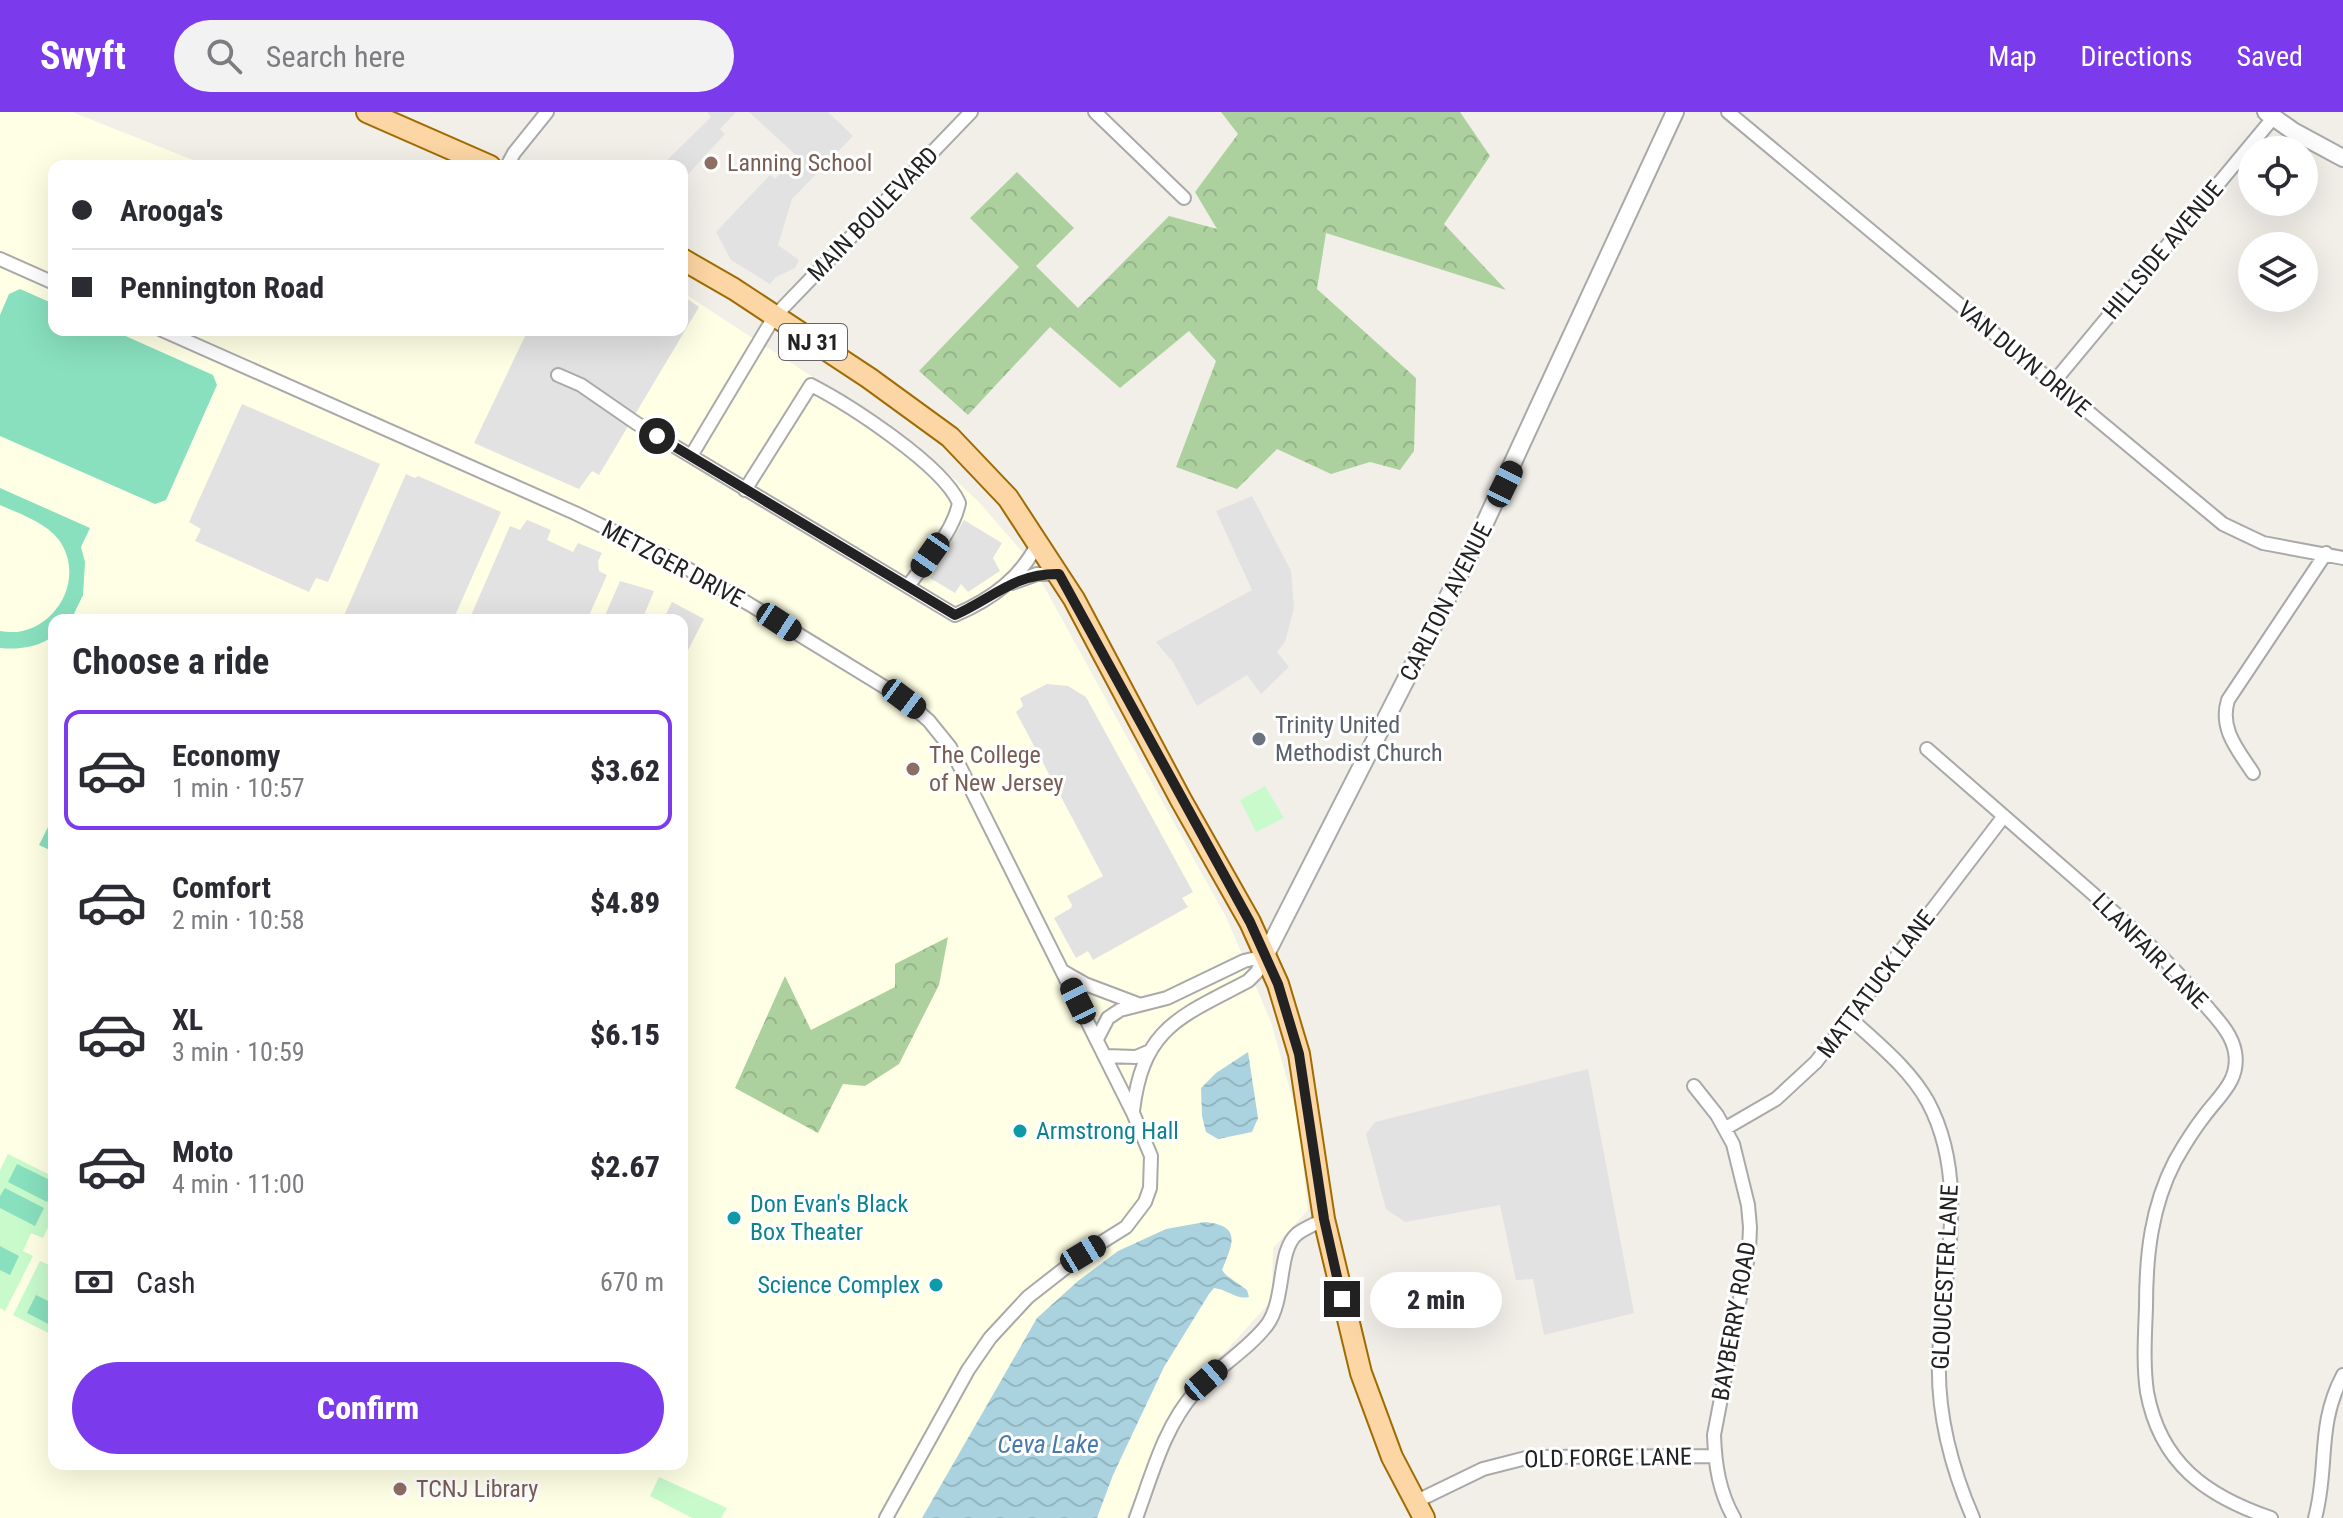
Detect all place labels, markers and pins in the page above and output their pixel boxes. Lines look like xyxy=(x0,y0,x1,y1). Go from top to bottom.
place label: Lanning School xyxy=(727,149,872,177)
marker: Lanning School xyxy=(702,154,720,172)
place label: Trinity United Methodist Church xyxy=(1275,711,1443,767)
marker: Trinity United Methodist Church xyxy=(1250,730,1268,748)
place label: The College of New Jersey xyxy=(929,741,1064,797)
marker: The College of New Jersey xyxy=(904,760,922,778)
place label: Armstrong Hall xyxy=(1036,1117,1179,1145)
marker: Armstrong Hall xyxy=(1011,1122,1029,1140)
place label: Don Evan's Black Box Theater xyxy=(750,1190,908,1246)
marker: Don Evan's Black Box Theater xyxy=(725,1209,743,1227)
place label: Science Complex xyxy=(757,1271,920,1299)
marker: Science Complex xyxy=(927,1276,945,1294)
place label: TCNJ Library xyxy=(416,1475,538,1503)
marker: TCNJ Library xyxy=(391,1480,409,1498)

